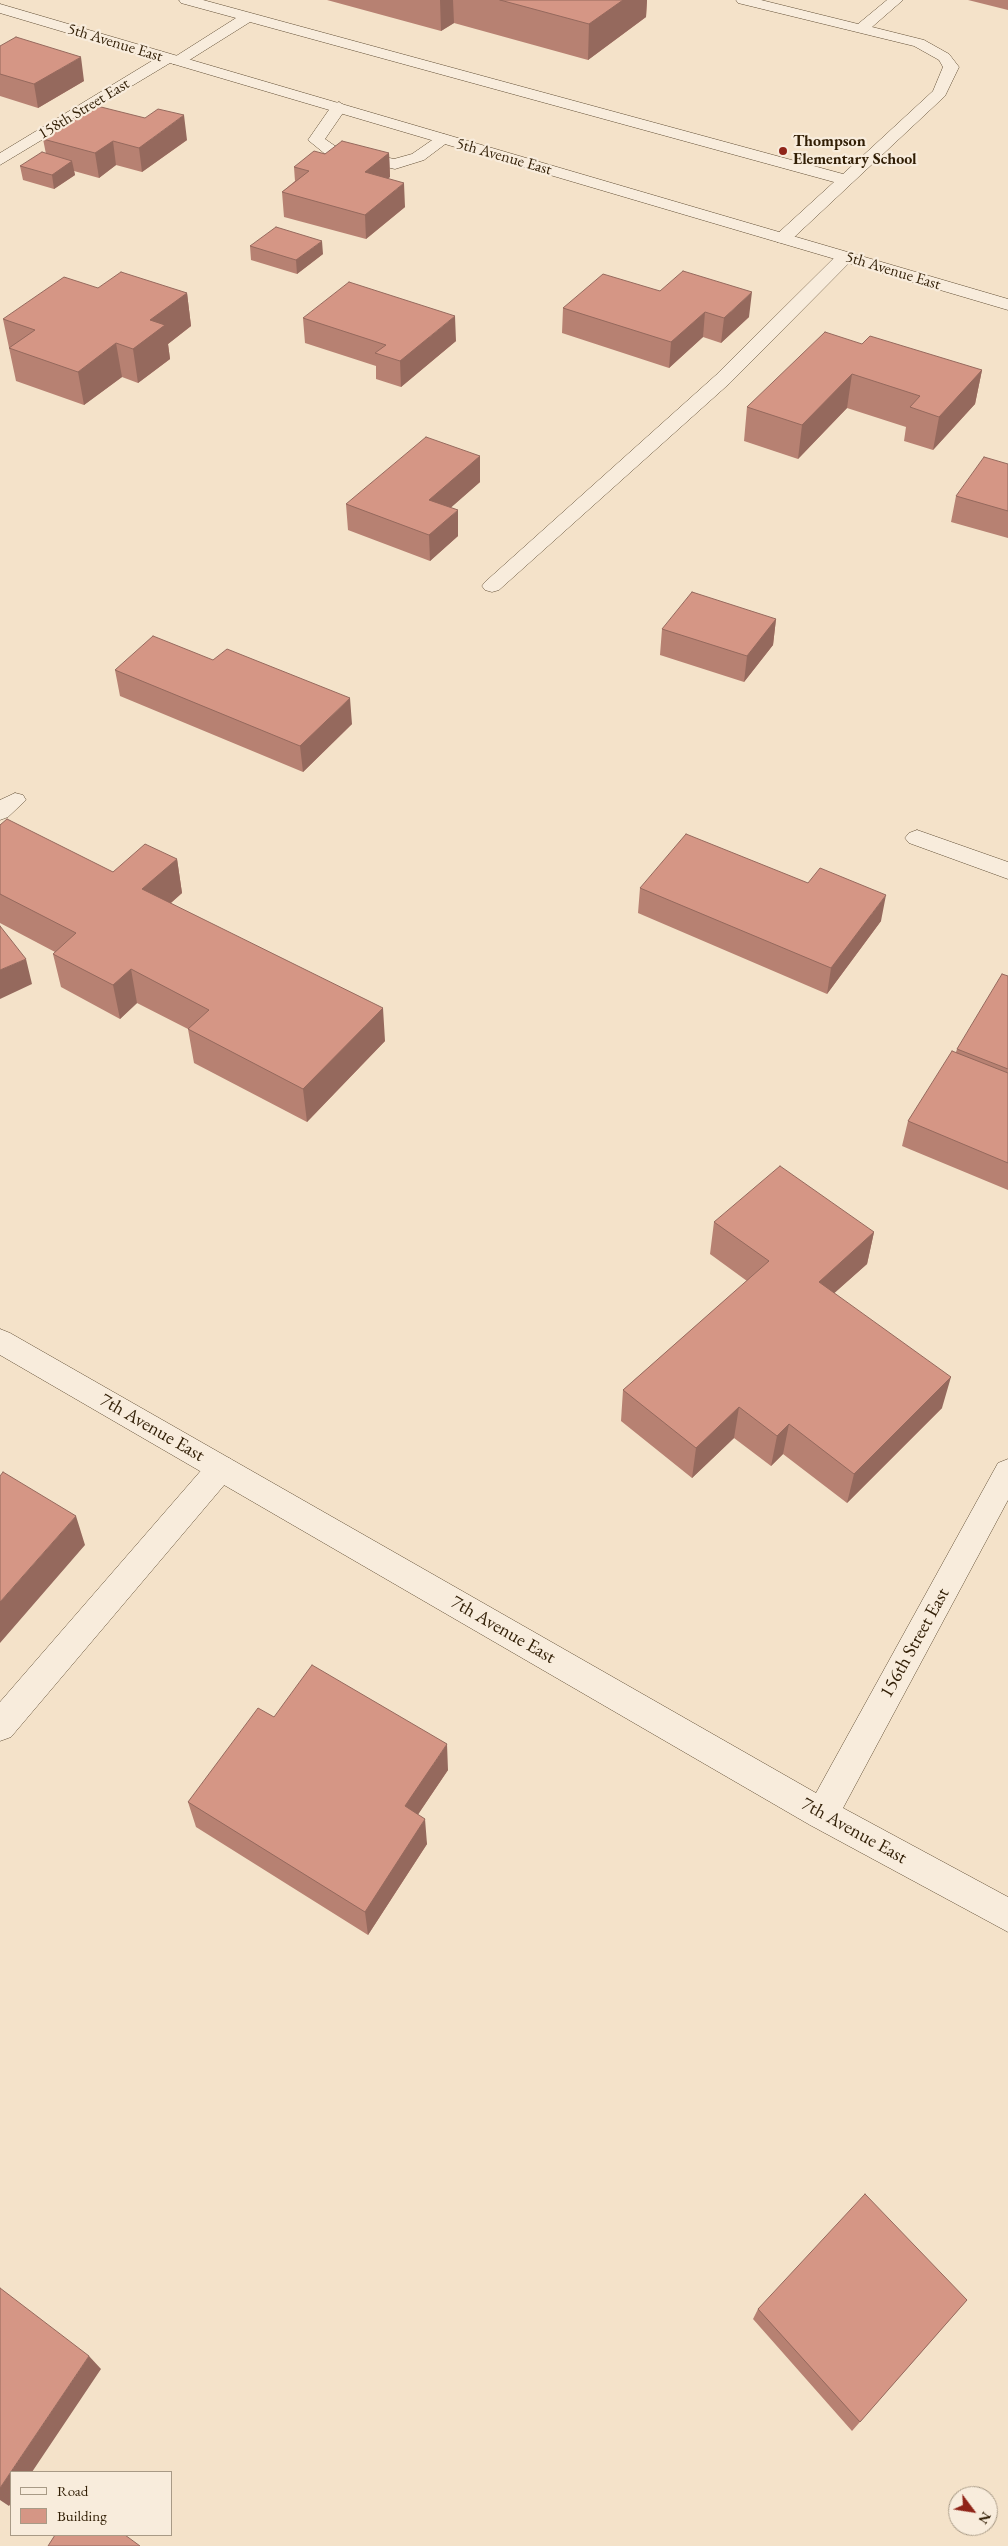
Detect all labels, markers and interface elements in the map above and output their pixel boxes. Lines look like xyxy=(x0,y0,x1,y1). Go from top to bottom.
street label: 5th Avenue East xyxy=(65,19,165,67)
street label: 158th Street East xyxy=(35,74,133,144)
place label: Thompson Elementary School xyxy=(793,132,917,170)
street label: 5th Avenue East xyxy=(454,134,554,180)
marker: Thompson Elementary School xyxy=(777,145,789,157)
street label: 5th Avenue East xyxy=(843,247,943,295)
street label: 7th Avenue East xyxy=(96,1389,208,1467)
street label: 156th Street East xyxy=(875,1584,955,1702)
street label: 7th Avenue East xyxy=(447,1591,559,1669)
street label: 7th Avenue East xyxy=(797,1793,911,1869)
legend xyxy=(10,2471,172,2536)
text: Road xyxy=(57,2481,88,2500)
north arrow xyxy=(948,2486,998,2536)
text: Building xyxy=(57,2506,107,2525)
text: N xyxy=(974,2509,996,2528)

